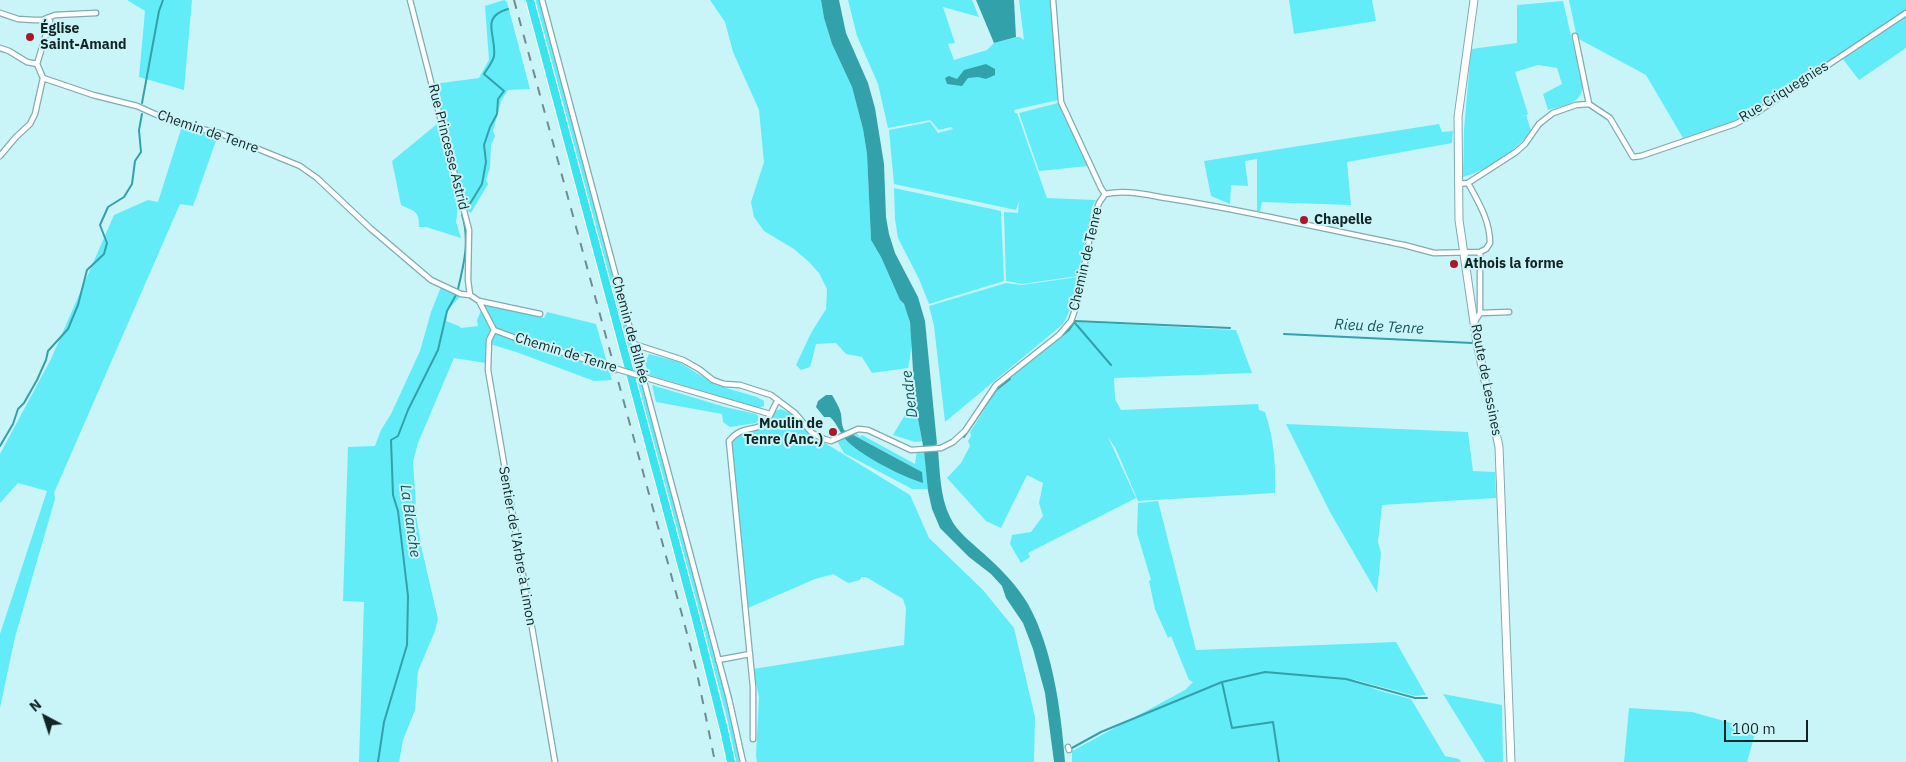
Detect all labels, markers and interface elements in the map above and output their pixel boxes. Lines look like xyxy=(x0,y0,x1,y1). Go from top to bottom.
place label: Église Saint-Amand xyxy=(40,21,127,54)
marker: Église Saint-Amand xyxy=(24,31,36,43)
street label: Rue Criquegnies xyxy=(1736,58,1832,126)
street label: Rue Princesse Astrid xyxy=(424,82,472,212)
street label: Chemin de Tenre xyxy=(155,107,261,157)
street label: Chemin de Tenre xyxy=(1066,206,1106,312)
place label: Chapelle xyxy=(1314,212,1372,228)
marker: Chapelle xyxy=(1298,214,1310,226)
place label: Athois la forme xyxy=(1464,256,1564,272)
marker: Athois la forme xyxy=(1448,258,1460,270)
street label: Chemin de Bilhée xyxy=(608,275,652,385)
water label: Rieu de Tenre xyxy=(1334,316,1424,338)
street label: Route de Lessines xyxy=(1467,323,1505,437)
street label: Chemin de Tenre xyxy=(513,329,619,377)
water label: Dendre xyxy=(898,369,922,419)
place label: Moulin de Tenre (Anc.) xyxy=(744,416,823,448)
marker: Moulin de Tenre (Anc.) xyxy=(827,426,839,438)
street label: Sentier de l'Arbre à Limon xyxy=(495,465,539,627)
water label: La Blanche xyxy=(396,483,424,559)
north arrow xyxy=(20,692,70,742)
text: N xyxy=(26,695,45,716)
scale bar xyxy=(1726,710,1810,742)
text: 100 m xyxy=(1732,719,1776,738)

